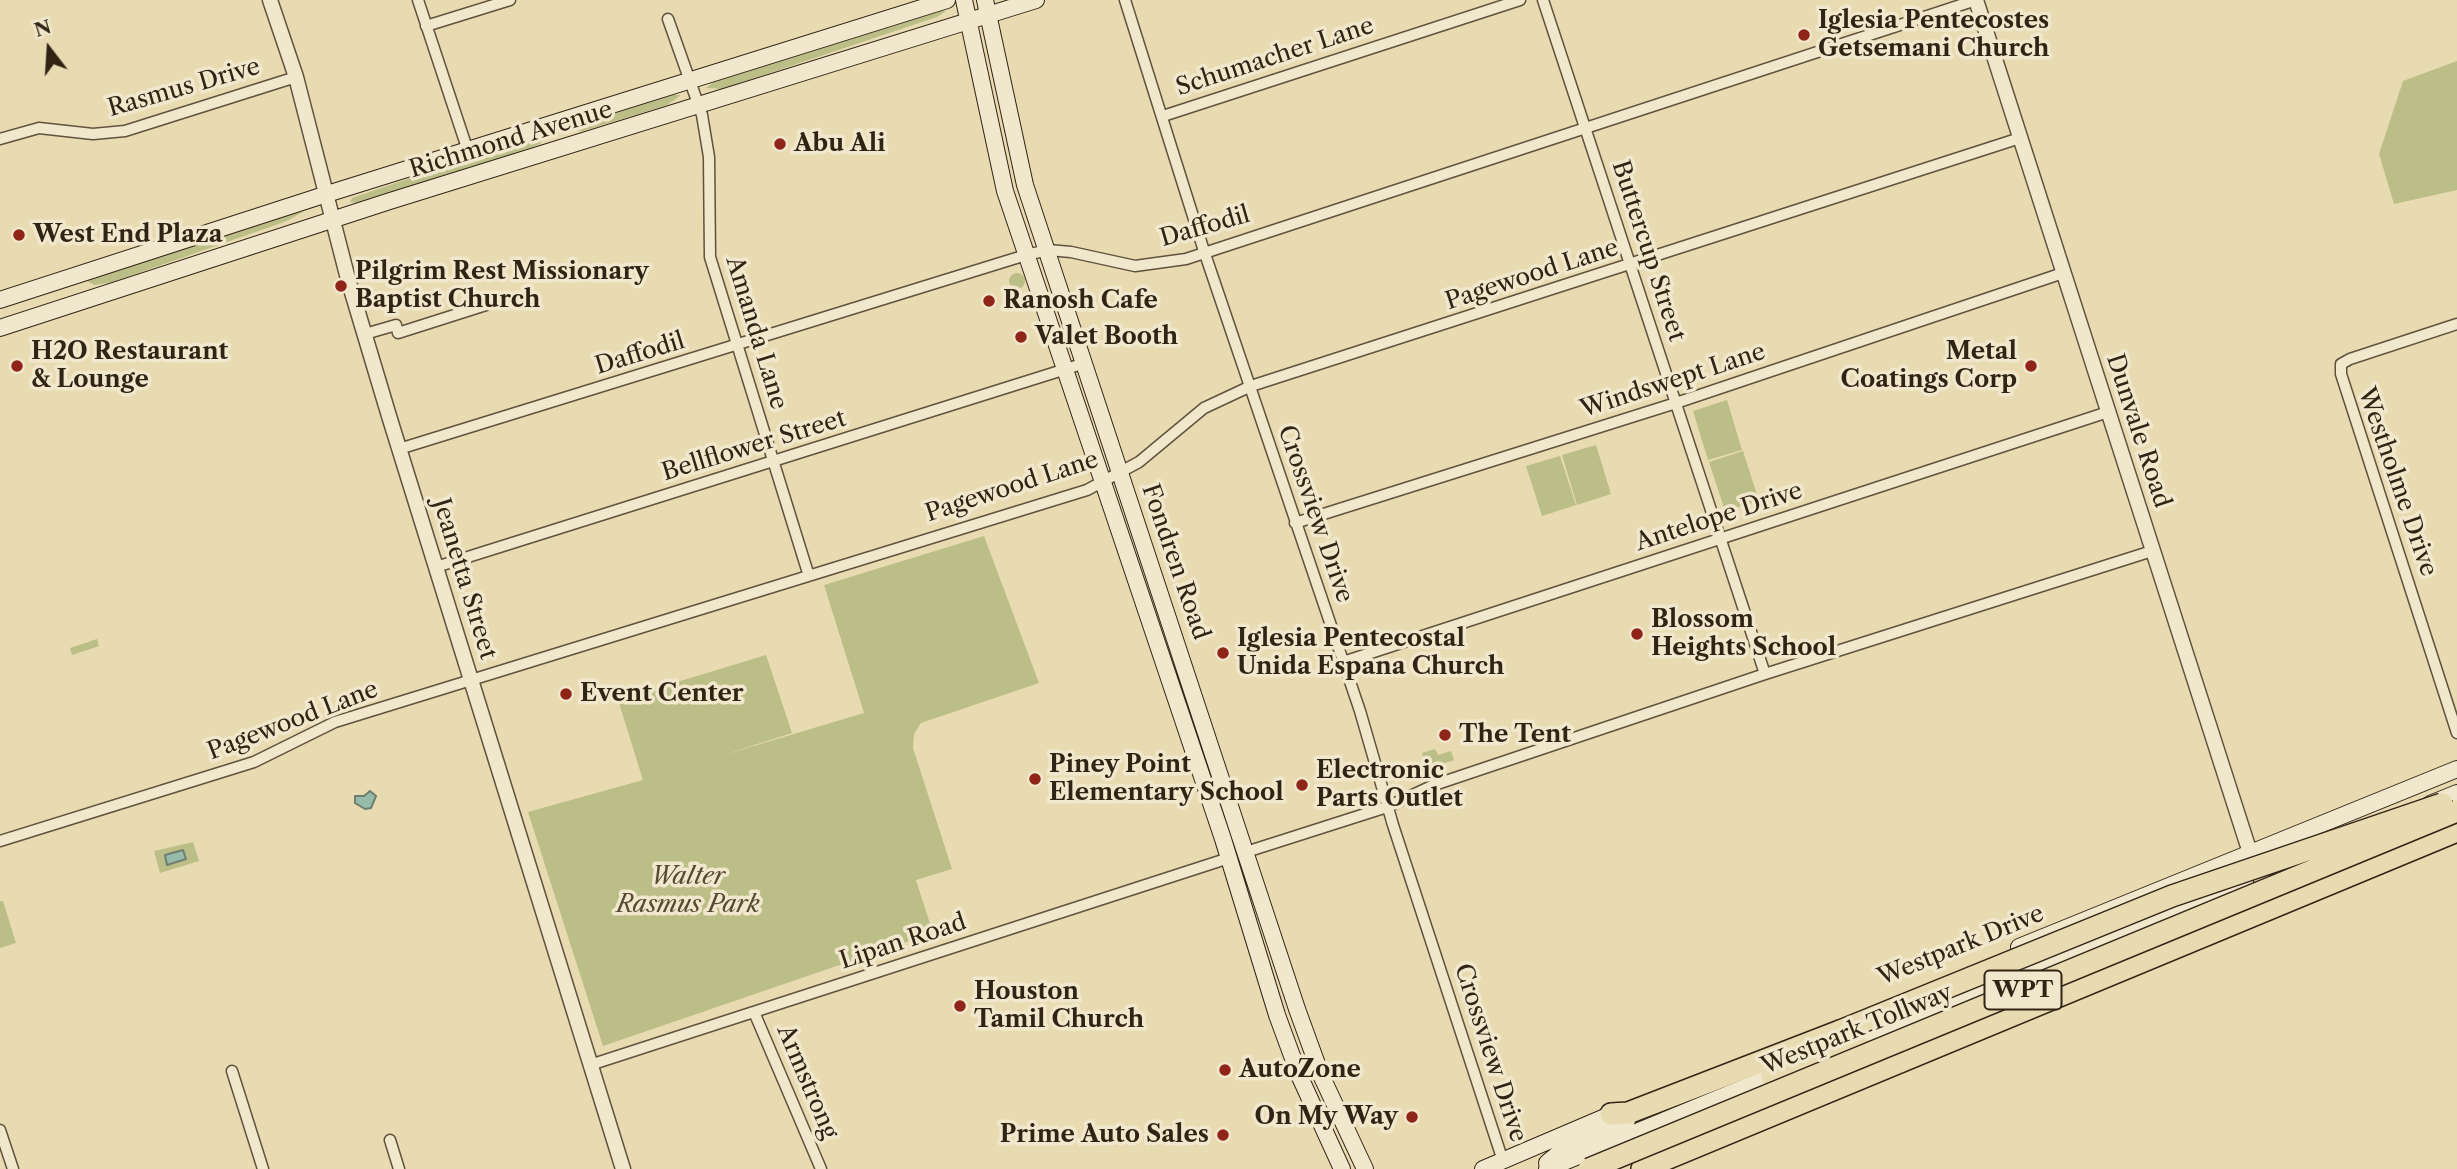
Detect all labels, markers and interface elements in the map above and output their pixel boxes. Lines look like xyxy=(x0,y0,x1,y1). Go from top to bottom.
place label: Iglesia Pentecostes Getsemani Church xyxy=(1818,7,2049,63)
street label: Schumacher Lane xyxy=(1172,11,1378,103)
north arrow xyxy=(14,14,84,84)
text: N xyxy=(31,15,54,42)
marker: Iglesia Pentecostes Getsemani Church xyxy=(1796,27,1812,43)
street label: Rasmus Drive xyxy=(105,53,263,123)
street label: Richmond Avenue xyxy=(406,95,616,185)
place label: Abu Ali xyxy=(794,130,886,158)
marker: Abu Ali xyxy=(772,136,788,152)
street label: Buttercup Street xyxy=(1605,157,1691,345)
street label: Daffodil xyxy=(1157,200,1253,254)
place label: West End Plaza xyxy=(33,221,223,249)
marker: West End Plaza xyxy=(11,227,27,243)
street label: Pagewood Lane xyxy=(1442,233,1622,317)
street label: Amanda Lane xyxy=(719,253,793,413)
place label: Pilgrim Rest Missionary Baptist Church xyxy=(355,258,649,314)
marker: Pilgrim Rest Missionary Baptist Church xyxy=(333,278,349,294)
place label: Ranosh Cafe xyxy=(1003,287,1158,315)
marker: Ranosh Cafe xyxy=(981,293,997,309)
place label: Valet Booth xyxy=(1035,323,1178,351)
street label: Daffodil xyxy=(592,327,688,381)
marker: Valet Booth xyxy=(1013,329,1029,345)
place label: H2O Restaurant & Lounge xyxy=(31,338,228,394)
street label: Windswept Lane xyxy=(1577,338,1769,424)
place label: Metal Coatings Corp xyxy=(1841,338,2017,394)
street label: Dunvale Road xyxy=(2100,350,2176,512)
marker: H2O Restaurant & Lounge xyxy=(9,358,25,374)
marker: Metal Coatings Corp xyxy=(2023,358,2039,374)
street label: Westholme Drive xyxy=(2351,384,2443,580)
street label: Bellflower Street xyxy=(659,404,849,488)
street label: Crossview Drive xyxy=(1271,422,1359,606)
street label: Pagewood Lane xyxy=(922,445,1102,529)
street label: Antelope Drive xyxy=(1632,476,1806,558)
street label: Fondren Road xyxy=(1135,480,1215,644)
street label: Jeanetta Street xyxy=(426,495,502,663)
place label: Blossom Heights School xyxy=(1651,606,1836,662)
place label: Iglesia Pentecostal Unida Espana Church xyxy=(1237,625,1504,681)
marker: Blossom Heights School xyxy=(1629,626,1645,642)
marker: Iglesia Pentecostal Unida Espana Church xyxy=(1215,645,1231,661)
street label: Pagewood Lane xyxy=(204,675,382,767)
place label: Event Center xyxy=(580,680,744,708)
marker: Event Center xyxy=(558,686,574,702)
place label: The Tent xyxy=(1459,721,1571,749)
marker: The Tent xyxy=(1437,727,1453,743)
place label: Piney Point Elementary School xyxy=(1049,751,1284,807)
place label: Electronic Parts Outlet xyxy=(1316,757,1463,813)
marker: Piney Point Elementary School xyxy=(1027,771,1043,787)
marker: Electronic Parts Outlet xyxy=(1294,777,1310,793)
park label: Walter Rasmus Park xyxy=(616,863,760,919)
street label: Westpark Drive xyxy=(1874,900,2048,992)
street label: Lipan Road xyxy=(836,908,970,976)
street label: Crossview Drive xyxy=(1448,960,1532,1146)
road number: WPT xyxy=(1984,970,2062,1009)
place label: Houston Tamil Church xyxy=(974,978,1144,1034)
street label: Westpark Tollway xyxy=(1757,979,1957,1081)
marker: Houston Tamil Church xyxy=(952,998,968,1014)
street label: Armstrong xyxy=(770,1021,844,1143)
place label: AutoZone xyxy=(1239,1056,1361,1084)
marker: AutoZone xyxy=(1217,1062,1233,1078)
place label: On My Way xyxy=(1255,1103,1398,1131)
marker: On My Way xyxy=(1404,1109,1420,1125)
place label: Prime Auto Sales xyxy=(1000,1121,1209,1149)
marker: Prime Auto Sales xyxy=(1215,1127,1231,1143)

